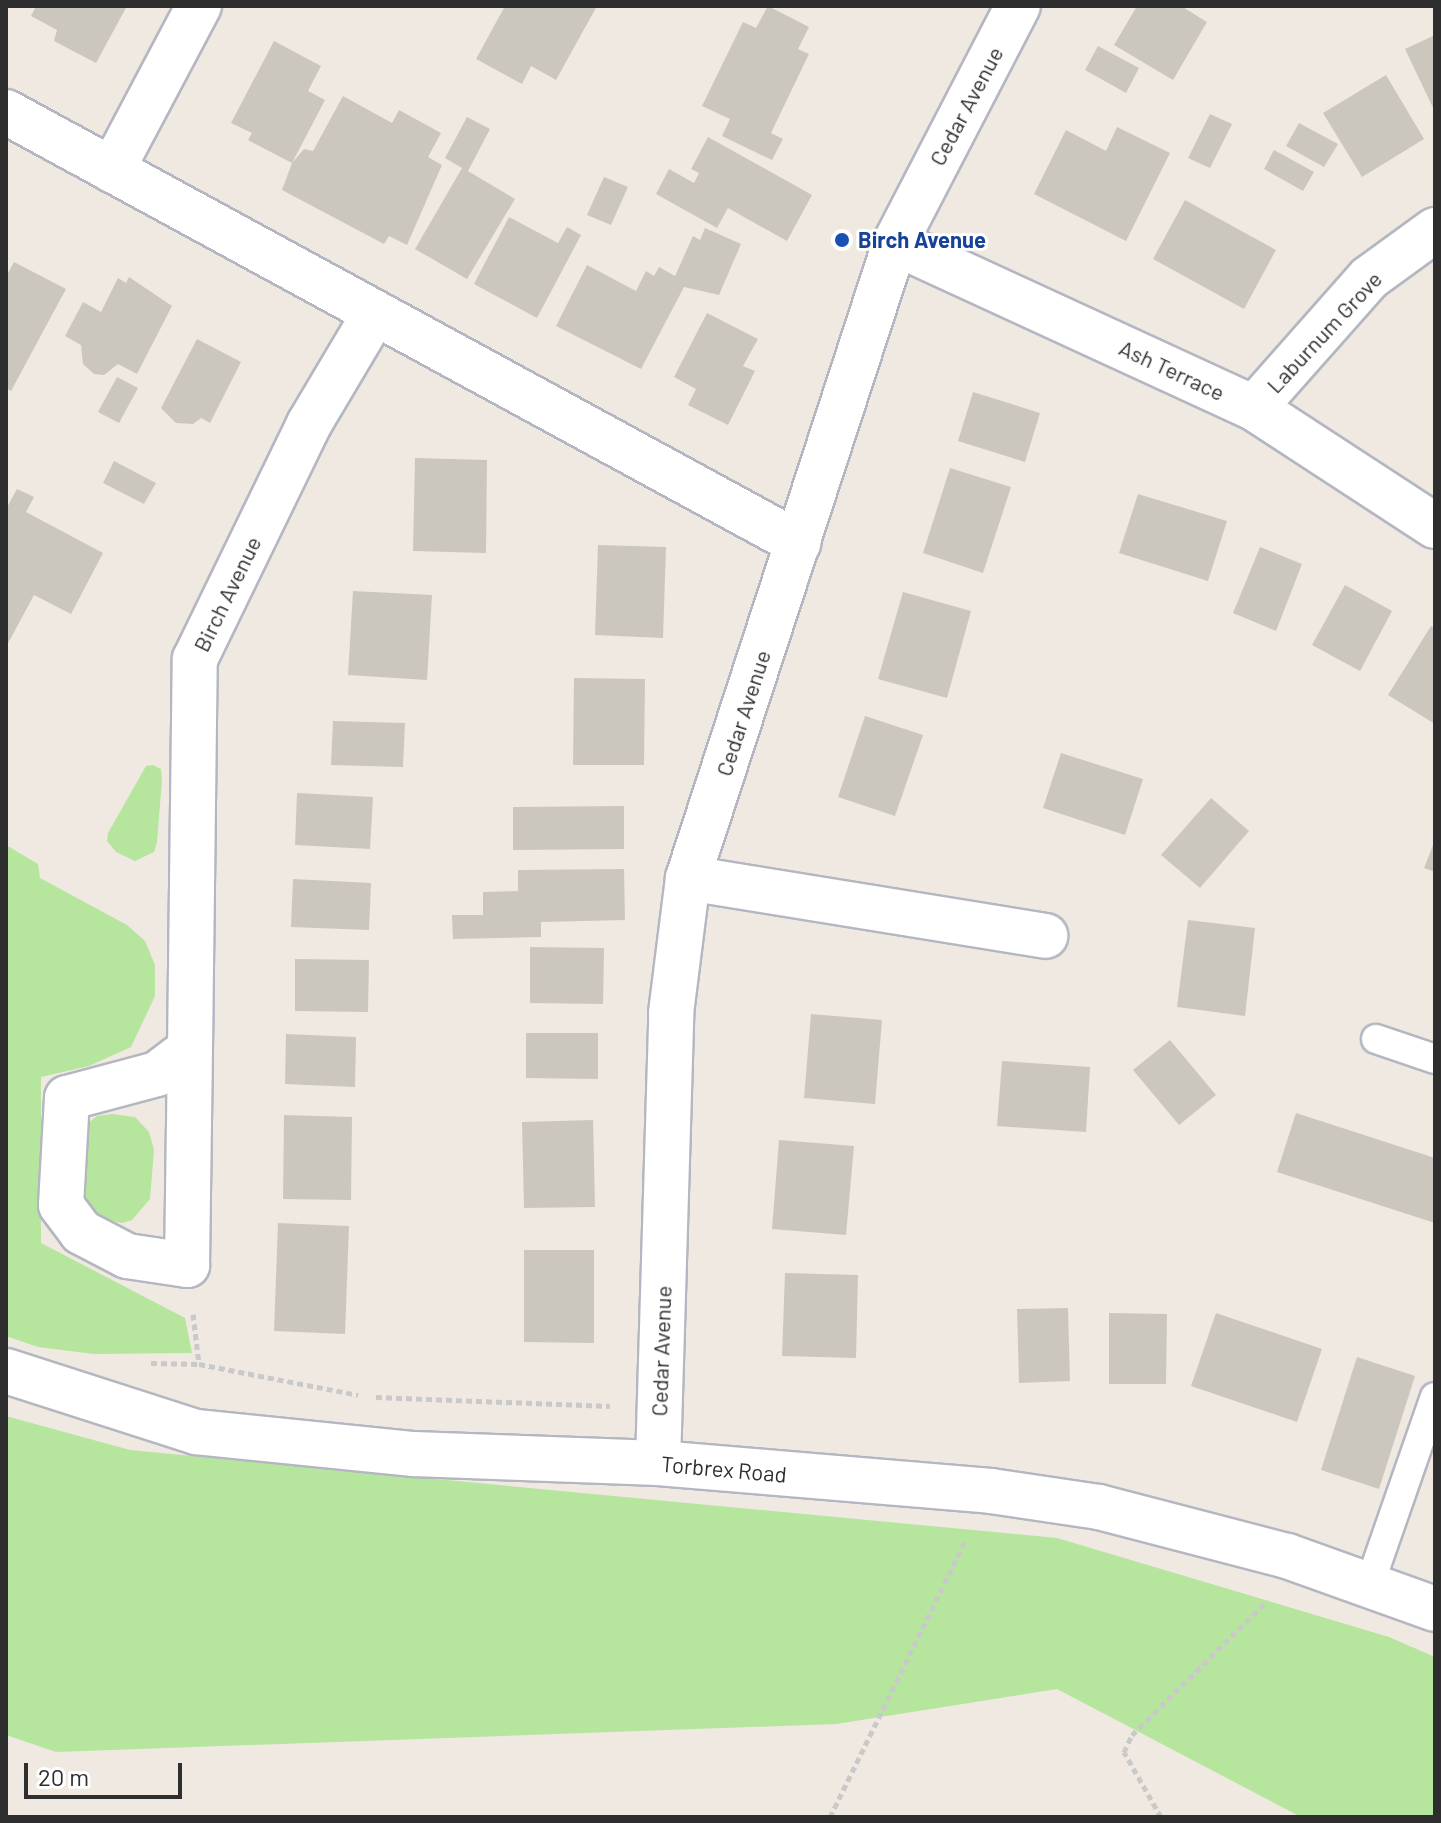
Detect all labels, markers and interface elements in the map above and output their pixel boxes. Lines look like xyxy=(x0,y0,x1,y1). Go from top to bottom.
street label: Cedar Avenue xyxy=(924,42,1008,170)
place label: Birch Avenue xyxy=(858,227,986,253)
marker: Birch Avenue xyxy=(833,231,851,249)
street label: Laburnum Grove xyxy=(1261,266,1387,398)
street label: Ash Terrace xyxy=(1115,334,1229,406)
street label: Birch Avenue xyxy=(188,532,266,656)
street label: Cedar Avenue xyxy=(710,647,776,779)
street label: Cedar Avenue xyxy=(646,1285,676,1417)
street label: Torbrex Road xyxy=(660,1450,788,1488)
scale bar xyxy=(28,1747,186,1797)
text: 20 m xyxy=(38,1762,89,1791)

